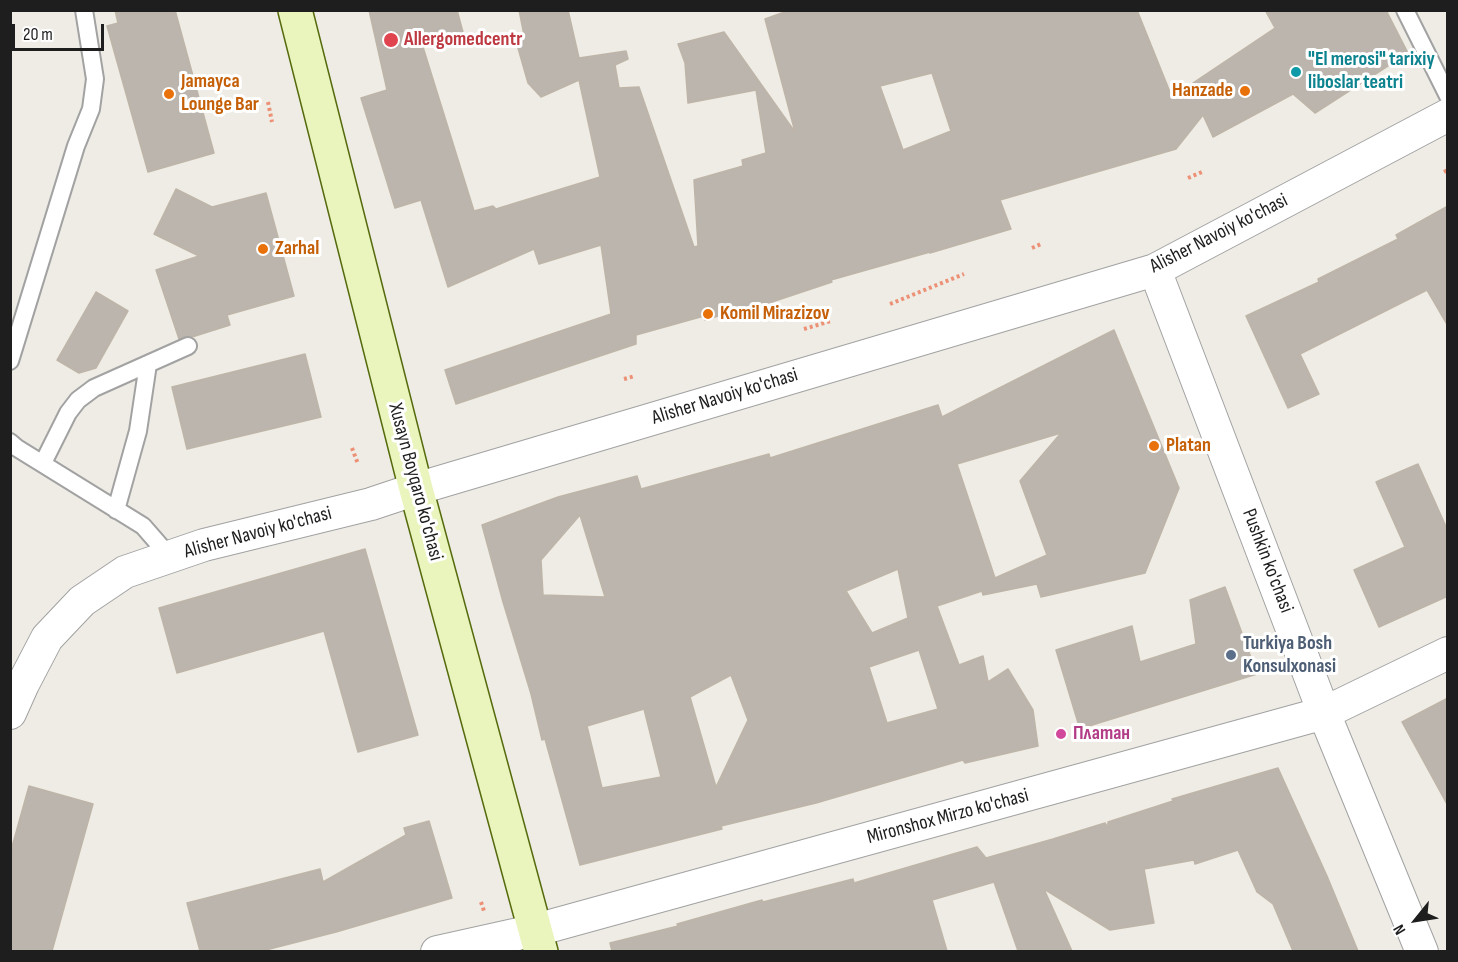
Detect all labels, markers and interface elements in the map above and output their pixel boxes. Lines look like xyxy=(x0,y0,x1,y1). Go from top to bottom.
scale bar xyxy=(15,12,106,50)
text: 20 m xyxy=(23,24,53,45)
place label: Allergomedcentr xyxy=(404,28,522,52)
marker: Allergomedcentr xyxy=(382,31,400,49)
place label: "El merosi" tarixiy liboslar teatri xyxy=(1308,48,1435,95)
marker: "El merosi" tarixiy liboslar teatri xyxy=(1289,65,1303,79)
place label: Jamayca Lounge Bar xyxy=(181,70,259,117)
place label: Hanzade xyxy=(1172,79,1233,103)
marker: Hanzade xyxy=(1238,84,1252,98)
marker: Jamayca Lounge Bar xyxy=(162,87,176,101)
street label: Alisher Navoiy ko'chasi xyxy=(1146,189,1292,279)
place label: Zarhal xyxy=(275,237,319,261)
marker: Zarhal xyxy=(256,242,270,256)
place label: Komil Mirazizov xyxy=(720,302,830,326)
marker: Komil Mirazizov xyxy=(701,307,715,321)
street label: Alisher Navoiy ko'chasi xyxy=(649,363,801,431)
street label: Xusayn Boyqaro ko'chasi xyxy=(382,401,448,563)
place label: Platan xyxy=(1166,434,1211,458)
marker: Platan xyxy=(1147,439,1161,453)
street label: Alisher Navoiy ko'chasi xyxy=(182,502,334,564)
street label: Pushkin ko'chasi xyxy=(1236,506,1298,616)
place label: Turkiya Bosh Konsulxonasi xyxy=(1243,632,1336,679)
marker: Turkiya Bosh Konsulxonasi xyxy=(1224,648,1238,662)
place label: Платан xyxy=(1073,722,1130,746)
marker: Платан xyxy=(1054,727,1068,741)
street label: Mironshox Mirzo ko'chasi xyxy=(865,784,1031,850)
north arrow xyxy=(1386,890,1446,950)
text: N xyxy=(1390,921,1410,938)

